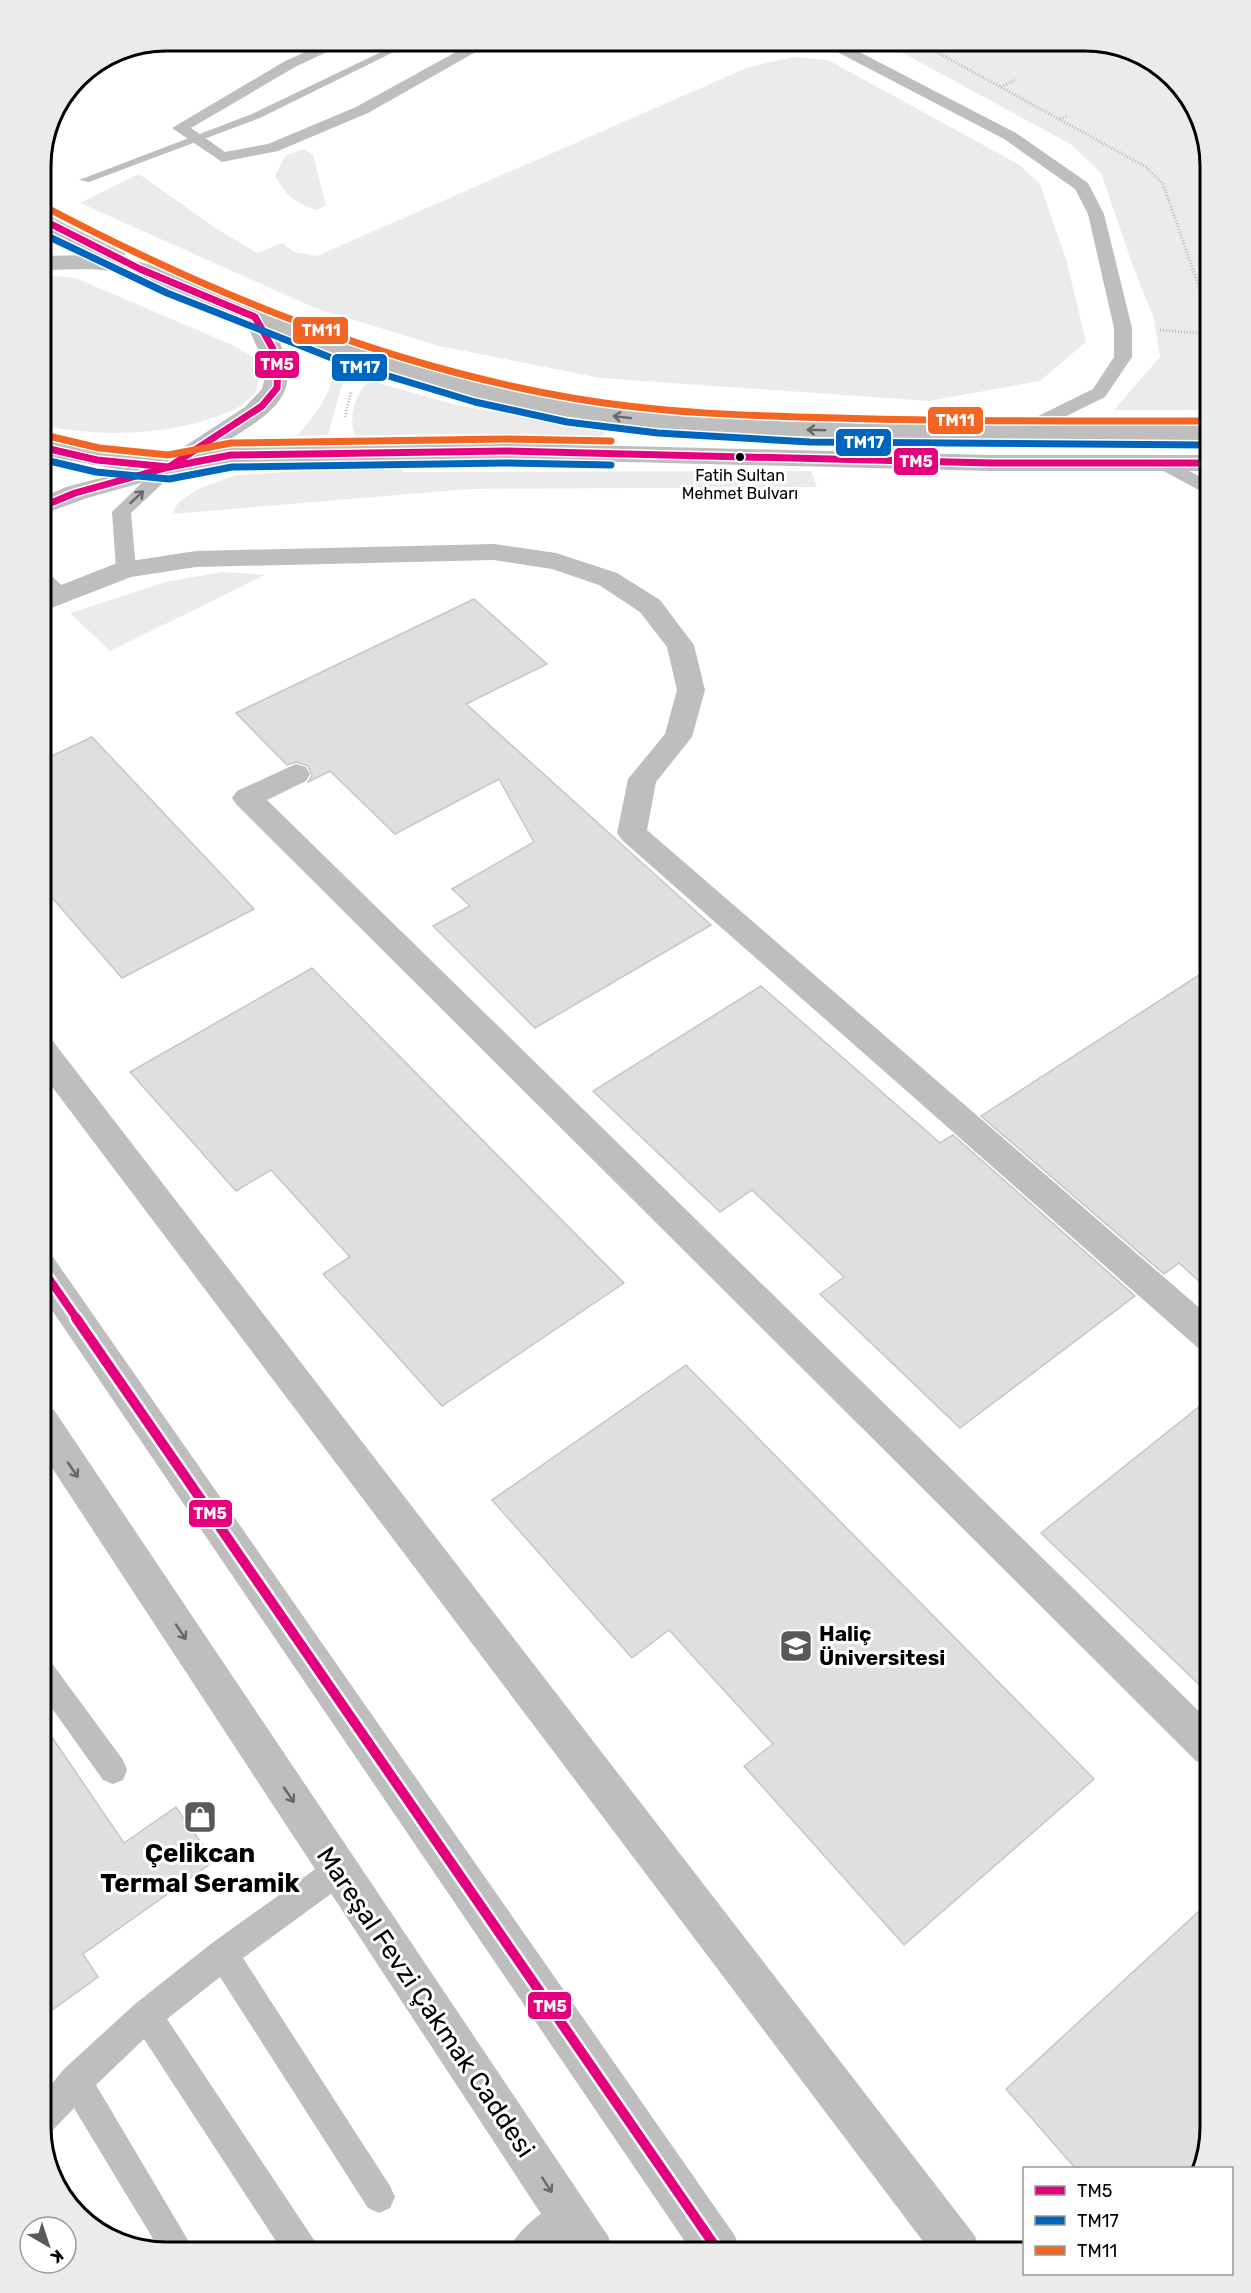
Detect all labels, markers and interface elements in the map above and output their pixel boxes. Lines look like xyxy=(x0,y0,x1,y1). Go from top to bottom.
line badge: TM11 xyxy=(292,316,349,345)
text: TM11 xyxy=(301,321,341,340)
line badge: TM5 xyxy=(254,350,300,379)
line badge: TM17 xyxy=(331,353,388,382)
text: TM5 xyxy=(260,355,294,374)
text: TM17 xyxy=(340,358,380,377)
line badge: TM11 xyxy=(927,406,984,435)
one-way arrow xyxy=(612,411,632,422)
text: TM11 xyxy=(935,411,975,430)
one-way arrow xyxy=(807,424,827,436)
line badge: TM17 xyxy=(835,428,892,457)
text: TM17 xyxy=(844,433,884,452)
line badge: TM5 xyxy=(893,447,939,476)
marker: Fatih Sultan Mehmet Bulvarı xyxy=(734,451,746,463)
text: TM5 xyxy=(899,452,933,471)
place label: Fatih Sultan Mehmet Bulvarı xyxy=(682,466,798,503)
one-way arrow xyxy=(129,490,144,504)
one-way arrow xyxy=(67,1461,79,1477)
line badge: TM5 xyxy=(188,1499,233,1528)
text: TM5 xyxy=(193,1504,227,1523)
place label: Haliç Üniversitesi xyxy=(819,1621,945,1670)
one-way arrow xyxy=(175,1623,187,1640)
school or university icon: Haliç Üniversitesi xyxy=(778,1628,814,1664)
one-way arrow xyxy=(282,1786,295,1803)
shop icon: Çelikcan Termal Seramik xyxy=(182,1799,218,1835)
place label: Çelikcan Termal Seramik xyxy=(100,1838,301,1899)
street label: Mareşal Fevzi Çakmak Caddesi xyxy=(310,1841,541,2163)
line badge: TM5 xyxy=(527,1991,572,2020)
text: TM5 xyxy=(533,1997,567,2016)
legend xyxy=(1023,2167,1233,2275)
one-way arrow xyxy=(541,2176,553,2192)
text: TM5 xyxy=(1077,2180,1112,2202)
text: TM17 xyxy=(1077,2210,1119,2232)
north arrow xyxy=(18,2215,78,2275)
text: TM11 xyxy=(1077,2240,1117,2262)
text: K xyxy=(47,2246,67,2267)

